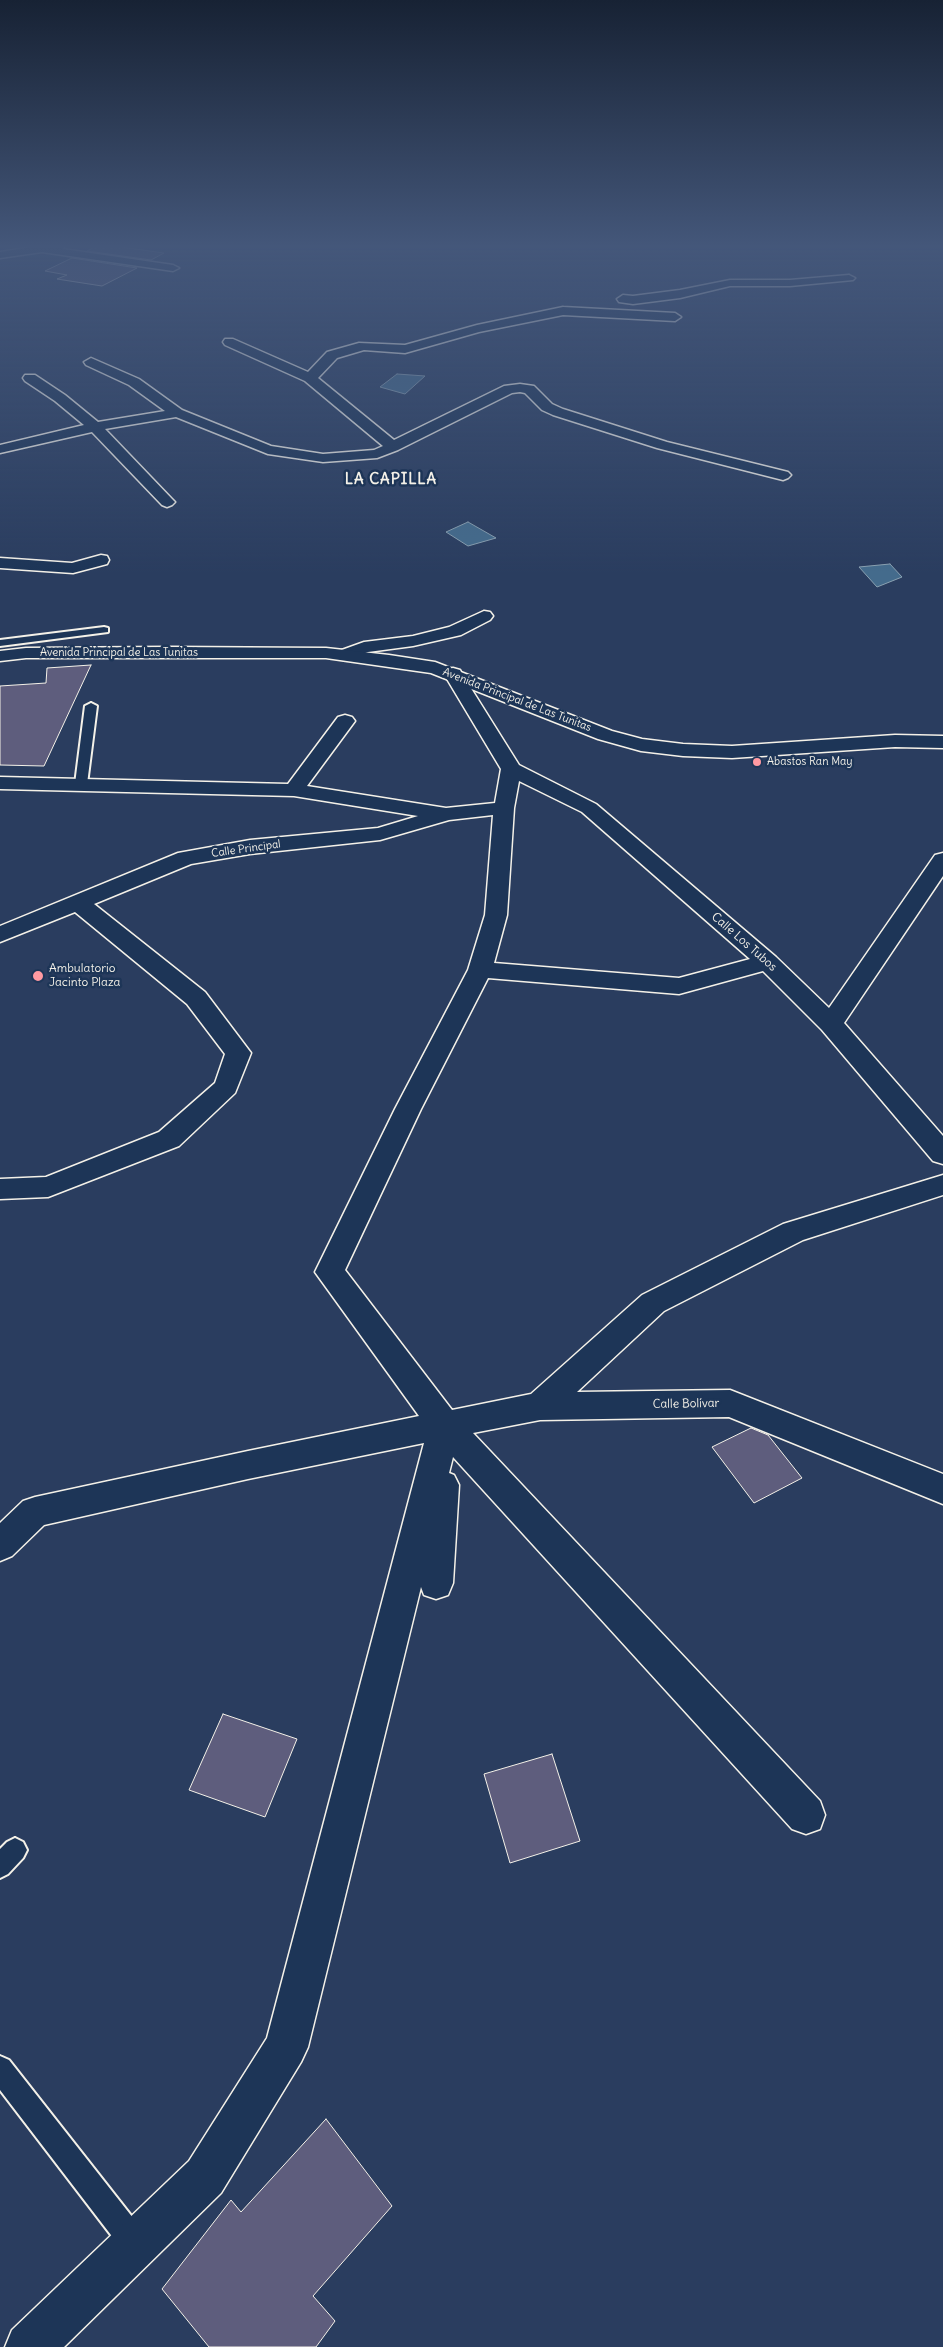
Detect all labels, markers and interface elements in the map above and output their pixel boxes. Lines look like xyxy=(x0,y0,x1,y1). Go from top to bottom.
district label: LA CAPILLA xyxy=(344,471,438,489)
street label: Avenida Principal de Las Tunitas xyxy=(40,646,198,660)
street label: Avenida Principal de Las Tunitas xyxy=(441,666,593,734)
place label: Abastos Ran May xyxy=(767,755,852,769)
marker: Abastos Ran May xyxy=(751,756,763,768)
street label: Calle Principal xyxy=(210,838,282,860)
street label: Calle Los Tubos xyxy=(708,910,780,974)
place label: Ambulatorio Jacinto Plaza xyxy=(49,962,120,990)
marker: Ambulatorio Jacinto Plaza xyxy=(31,969,45,983)
street label: Calle Bolívar xyxy=(652,1396,720,1412)

